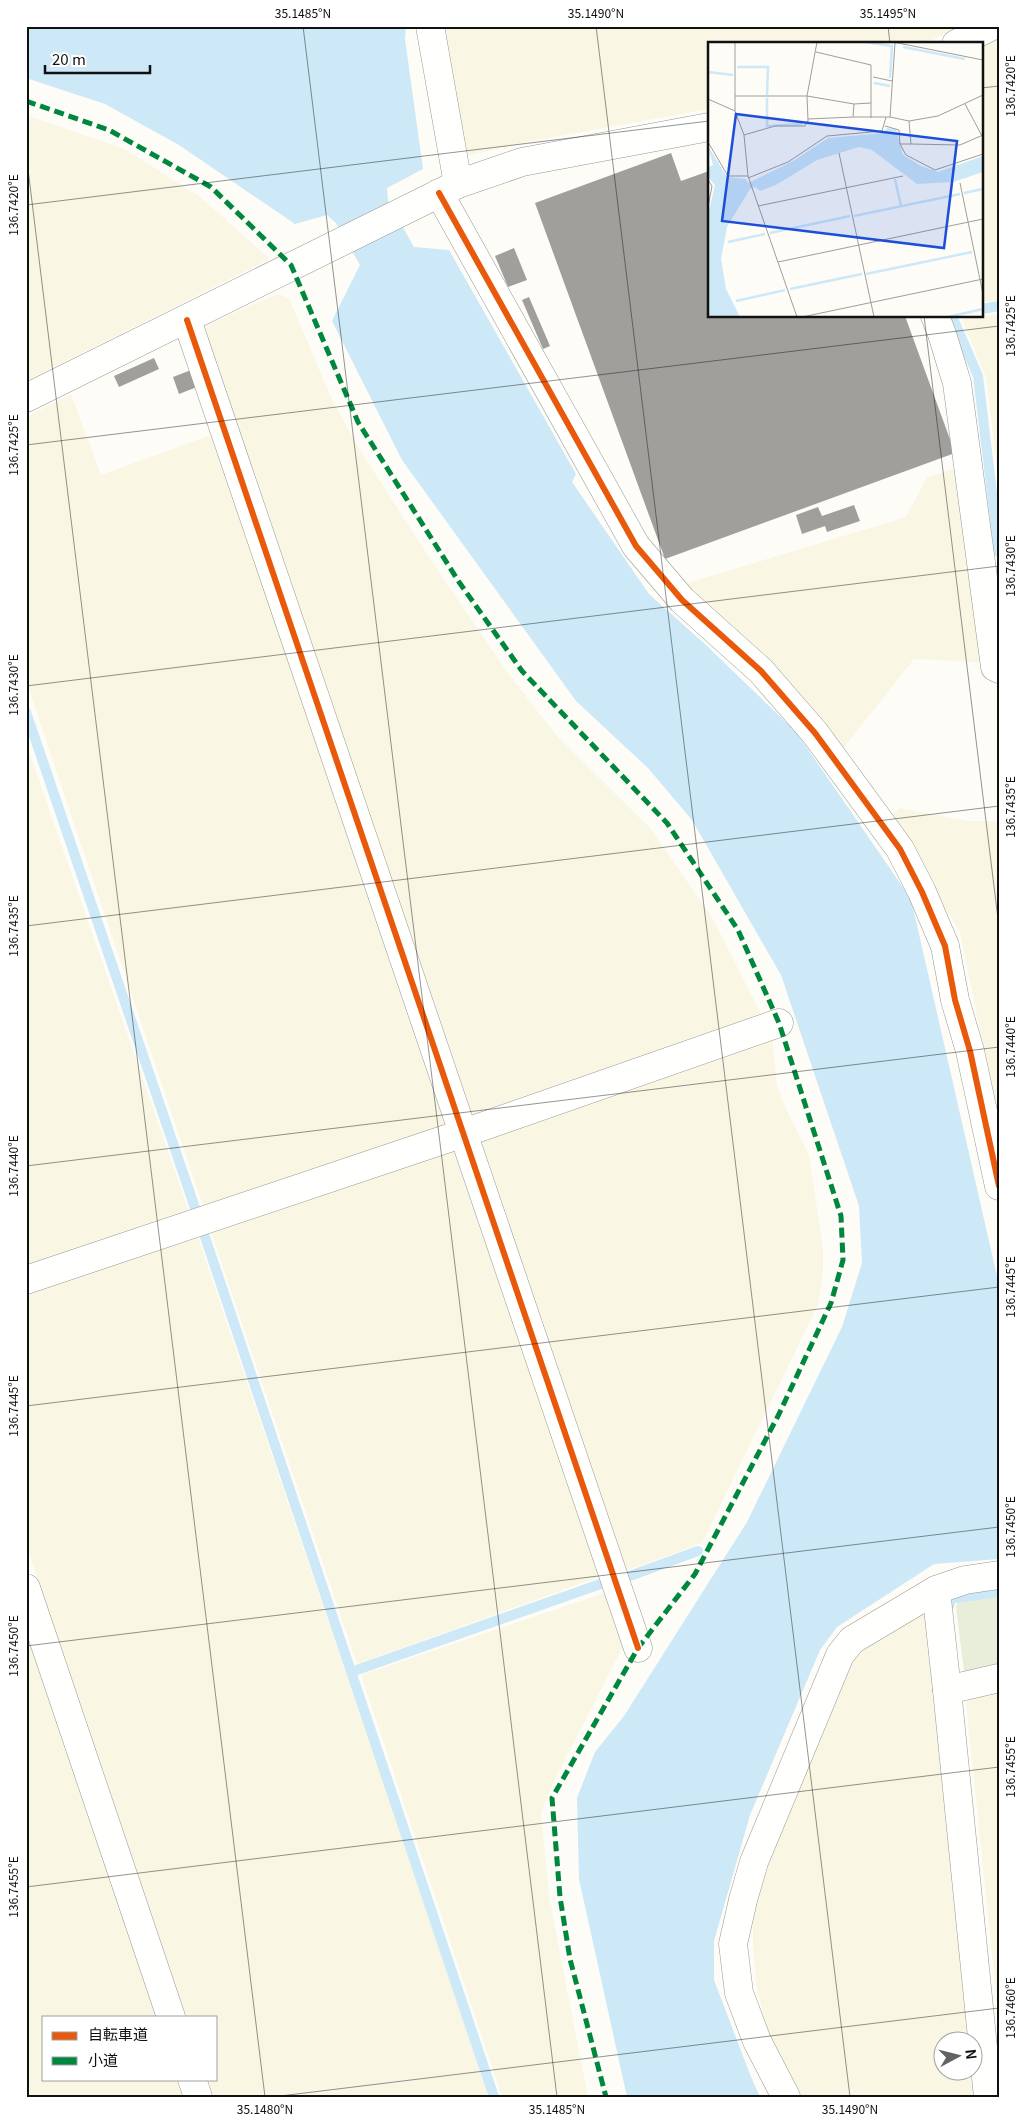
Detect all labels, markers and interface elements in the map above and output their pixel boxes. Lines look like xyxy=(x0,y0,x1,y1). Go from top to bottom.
text: 35.1485°N xyxy=(275,4,331,21)
text: 35.1490°N xyxy=(568,4,624,21)
text: 35.1495°N xyxy=(860,4,916,21)
scale bar xyxy=(45,42,150,74)
inset map xyxy=(708,42,982,318)
text: 20 m xyxy=(52,48,86,69)
text: 136.7420°E xyxy=(1001,55,1018,117)
text: 136.7420°E xyxy=(4,174,21,236)
text: 136.7425°E xyxy=(1001,295,1018,357)
text: 136.7425°E xyxy=(4,414,21,476)
text: 136.7430°E xyxy=(1001,535,1018,597)
text: 136.7430°E xyxy=(4,654,21,716)
text: 136.7435°E xyxy=(1001,776,1018,838)
text: 136.7435°E xyxy=(4,895,21,957)
text: 136.7440°E xyxy=(1001,1016,1018,1078)
text: 136.7440°E xyxy=(4,1135,21,1197)
text: 136.7445°E xyxy=(1001,1256,1018,1318)
text: 136.7445°E xyxy=(4,1375,21,1437)
text: 136.7450°E xyxy=(1001,1496,1018,1558)
text: 136.7450°E xyxy=(4,1615,21,1677)
text: 136.7455°E xyxy=(1001,1736,1018,1798)
text: 136.7455°E xyxy=(4,1856,21,1918)
text: 136.7460°E xyxy=(1001,1977,1018,2039)
legend xyxy=(42,2016,218,2080)
text: 自転車道 xyxy=(88,2023,148,2044)
north arrow xyxy=(932,2030,982,2080)
text: N xyxy=(961,2048,982,2061)
text: 小道 xyxy=(88,2049,118,2070)
text: 35.1480°N xyxy=(237,2100,293,2117)
text: 35.1485°N xyxy=(529,2100,585,2117)
text: 35.1490°N xyxy=(822,2100,878,2117)

